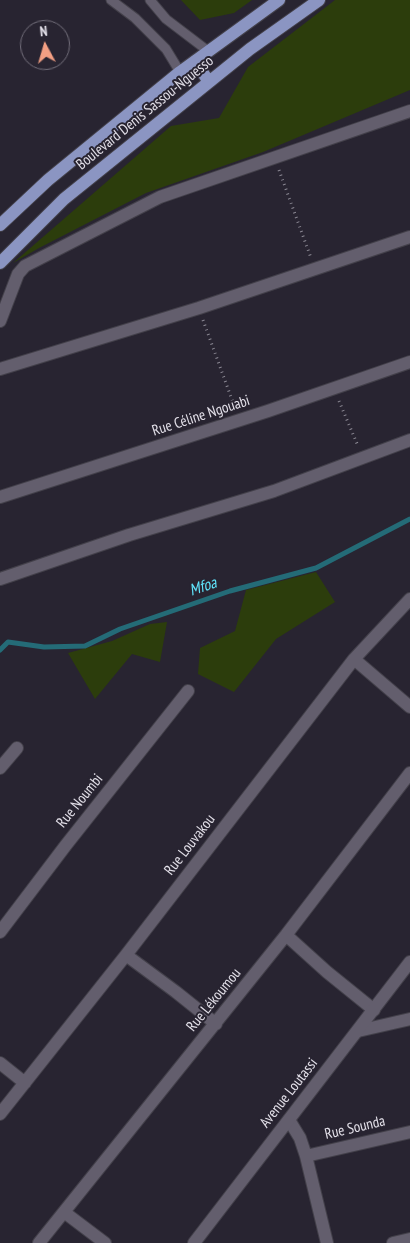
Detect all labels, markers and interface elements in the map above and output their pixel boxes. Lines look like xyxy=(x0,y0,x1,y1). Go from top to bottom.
north arrow xyxy=(20,20,70,70)
text: N xyxy=(39,22,48,40)
street label: Boulevard Denis Sassou-Nguesso xyxy=(73,52,217,174)
street label: Rue Céline Ngouabi xyxy=(150,392,252,440)
water label: Mfoa xyxy=(187,573,219,601)
street label: Rue Noumbi xyxy=(53,771,107,831)
street label: Rue Louvakou xyxy=(161,811,219,879)
street label: Rue Lékoumou xyxy=(183,965,245,1035)
street label: Avenue Loutassi xyxy=(256,1055,322,1131)
street label: Rue Sounda xyxy=(323,1112,387,1144)

